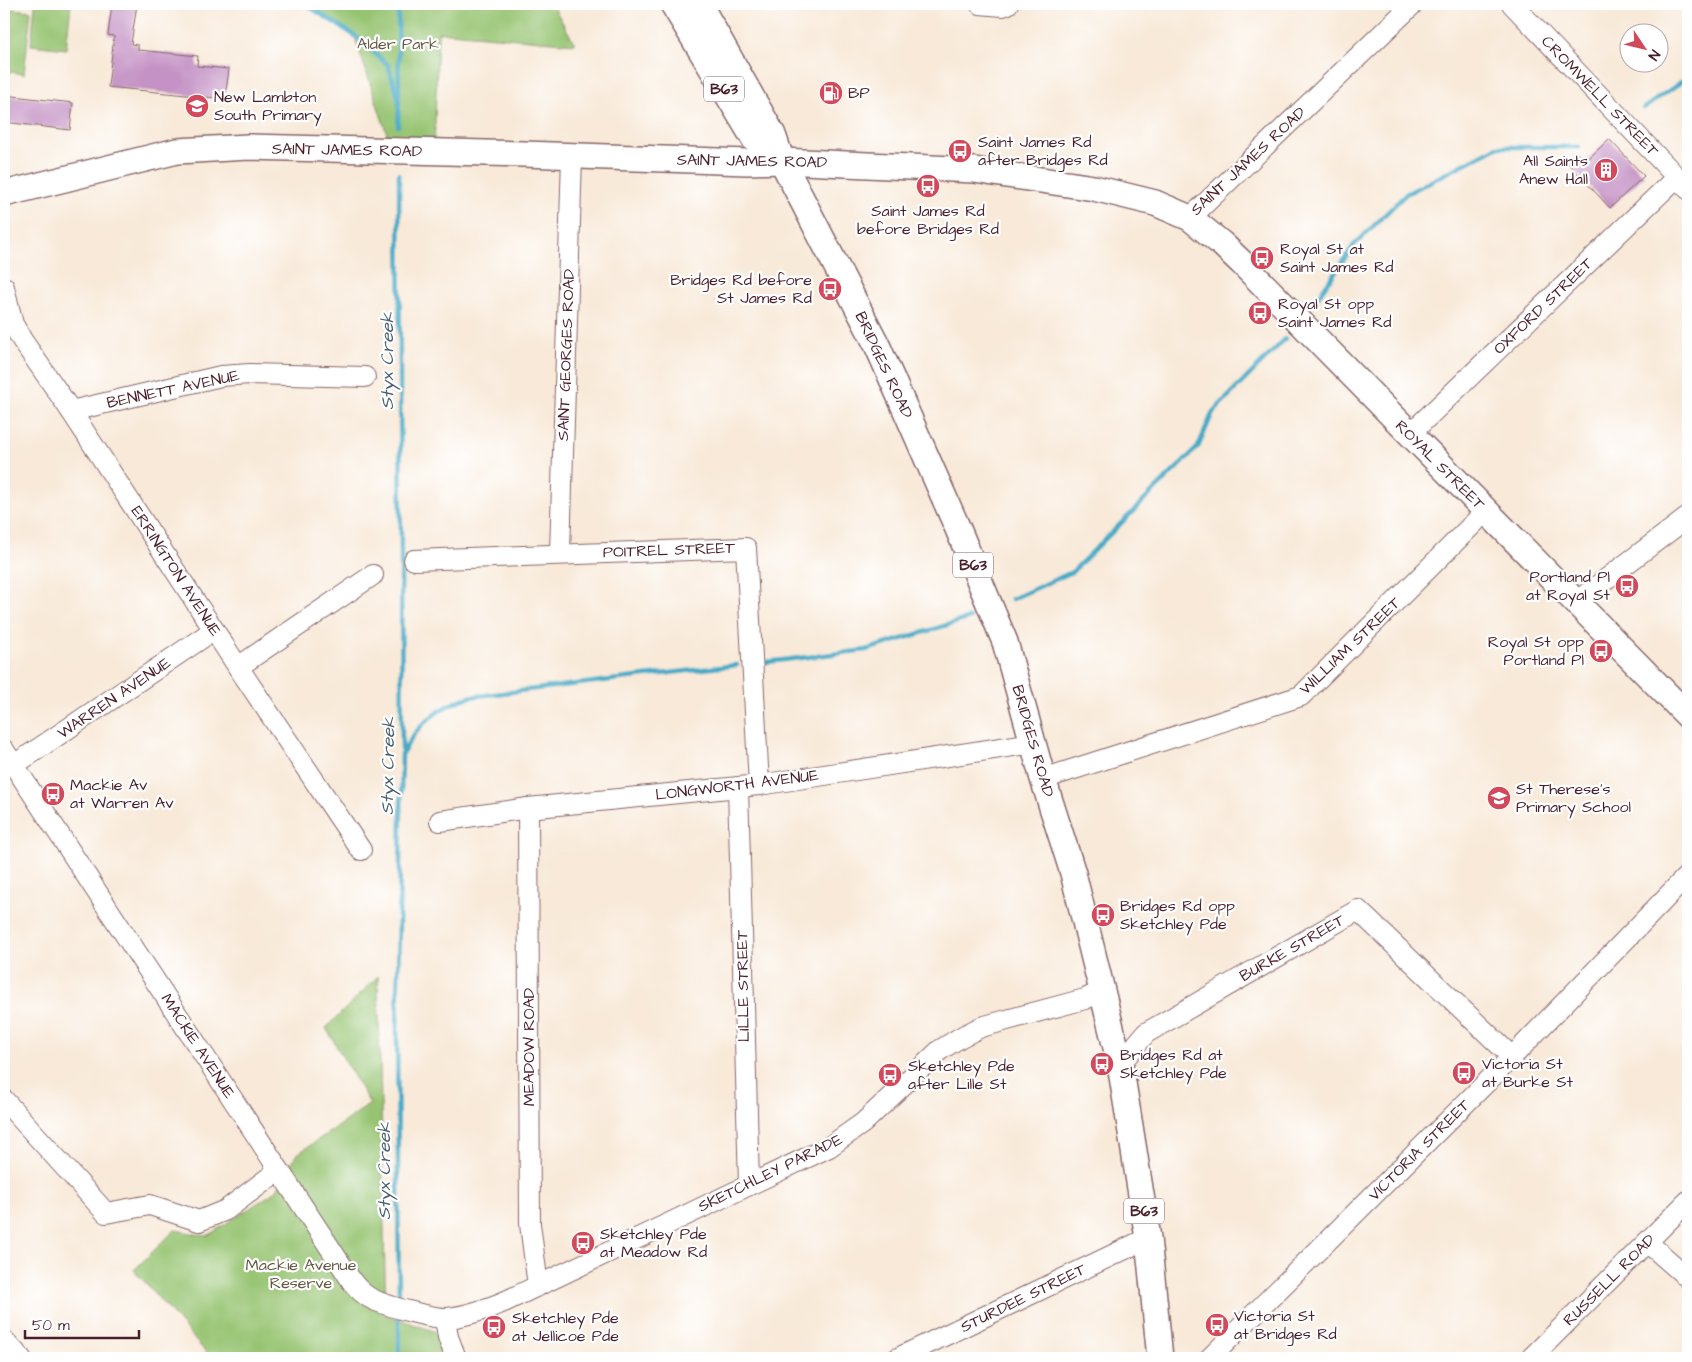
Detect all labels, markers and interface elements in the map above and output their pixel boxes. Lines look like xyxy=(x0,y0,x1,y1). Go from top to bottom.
north arrow xyxy=(1620,22,1670,72)
street label: CROMWELL STREET xyxy=(1536,31,1664,161)
park label: Alder Park xyxy=(357,33,439,55)
text: N xyxy=(1643,46,1665,64)
road number: B63 xyxy=(704,76,744,102)
fuel station icon: BP xyxy=(818,80,844,106)
place label: BP xyxy=(848,82,870,104)
place label: New Lambton South Primary xyxy=(214,86,322,127)
school or university icon: New Lambton South Primary xyxy=(184,93,210,119)
street label: SAINT JAMES ROAD xyxy=(1186,102,1310,220)
place label: Saint James Rd after Bridges Rd xyxy=(978,131,1108,172)
street label: SAINT JAMES ROAD xyxy=(272,138,422,162)
bus stop icon: Saint James Rd after Bridges Rd xyxy=(947,138,973,164)
street label: SAINT JAMES ROAD xyxy=(677,149,827,173)
place label: All Saints Anew Hall xyxy=(1519,150,1588,190)
building icon: All Saints Anew Hall xyxy=(1593,157,1619,183)
bus stop icon: Saint James Rd before Bridges Rd xyxy=(915,173,941,199)
place label: Saint James Rd before Bridges Rd xyxy=(857,200,999,241)
place label: Royal St at Saint James Rd xyxy=(1280,238,1393,278)
bus stop icon: Royal St at Saint James Rd xyxy=(1249,245,1275,271)
street label: OXFORD STREET xyxy=(1488,253,1598,359)
street label: SAINT GEORGES ROAD xyxy=(552,269,580,441)
place label: Bridges Rd before St James Rd xyxy=(670,269,812,309)
bus stop icon: Bridges Rd before St James Rd xyxy=(817,276,843,302)
place label: Royal St opp Saint James Rd xyxy=(1278,293,1391,333)
bus stop icon: Royal St opp Saint James Rd xyxy=(1247,300,1273,326)
street label: BRIDGES ROAD xyxy=(850,308,918,422)
water label: Styx Creek xyxy=(375,311,401,410)
street label: BENNETT AVENUE xyxy=(105,364,242,414)
street label: ROYAL STREET xyxy=(1390,415,1490,515)
street label: ERRINGTON AVENUE xyxy=(126,502,227,641)
street label: POITREL STREET xyxy=(603,537,735,563)
road number: B63 xyxy=(953,552,993,578)
place label: Portland Pl at Royal St xyxy=(1526,566,1611,607)
bus stop icon: Portland Pl at Royal St xyxy=(1614,573,1640,599)
street label: WILLIAM STREET xyxy=(1295,592,1405,700)
place label: Royal St opp Portland Pl xyxy=(1488,631,1584,671)
bus stop icon: Royal St opp Portland Pl xyxy=(1588,638,1614,664)
street label: WARREN AVENUE xyxy=(53,652,175,744)
street label: BRIDGES ROAD xyxy=(1006,682,1060,800)
water label: Styx Creek xyxy=(375,716,402,815)
street label: LONGWORTH AVENUE xyxy=(654,764,820,806)
place label: Mackie Av at Warren Av xyxy=(70,774,174,814)
place label: St Therese's Primary School xyxy=(1516,778,1631,819)
bus stop icon: Mackie Av at Warren Av xyxy=(40,781,66,807)
school or university icon: St Therese's Primary School xyxy=(1486,785,1512,811)
place label: Bridges Rd opp Sketchley Pde xyxy=(1120,895,1235,936)
bus stop icon: Bridges Rd opp Sketchley Pde xyxy=(1090,902,1116,928)
street label: BURKE STREET xyxy=(1235,909,1349,987)
street label: LILLE STREET xyxy=(731,930,755,1042)
street label: MEADOW ROAD xyxy=(518,988,540,1106)
street label: MACKIE AVENUE xyxy=(156,989,240,1103)
place label: Bridges Rd at Sketchley Pde xyxy=(1120,1044,1227,1085)
bus stop icon: Bridges Rd at Sketchley Pde xyxy=(1089,1051,1115,1077)
place label: Victoria St at Burke St xyxy=(1482,1053,1574,1093)
place label: Sketchley Pde after Lille St xyxy=(908,1055,1015,1095)
bus stop icon: Victoria St at Burke St xyxy=(1451,1060,1477,1086)
bus stop icon: Sketchley Pde after Lille St xyxy=(877,1062,903,1088)
street label: VICTORIA STREET xyxy=(1363,1094,1475,1206)
water label: Styx Creek xyxy=(372,1121,398,1220)
street label: SKETCHLEY PARADE xyxy=(694,1128,846,1217)
road number: B63 xyxy=(1124,1198,1164,1224)
place label: Sketchley Pde at Meadow Rd xyxy=(600,1223,707,1263)
street label: RUSSELL ROAD xyxy=(1558,1229,1660,1331)
bus stop icon: Sketchley Pde at Meadow Rd xyxy=(570,1230,596,1256)
park label: Mackie Avenue Reserve xyxy=(246,1254,357,1294)
street label: STURDEE STREET xyxy=(957,1258,1089,1338)
place label: Victoria St at Bridges Rd xyxy=(1234,1305,1337,1346)
scale bar xyxy=(25,1307,139,1339)
place label: Sketchley Pde at Jellicoe Pde xyxy=(512,1307,619,1347)
bus stop icon: Victoria St at Bridges Rd xyxy=(1204,1312,1230,1338)
bus stop icon: Sketchley Pde at Jellicoe Pde xyxy=(481,1314,507,1340)
text: 50 m xyxy=(32,1315,70,1336)

